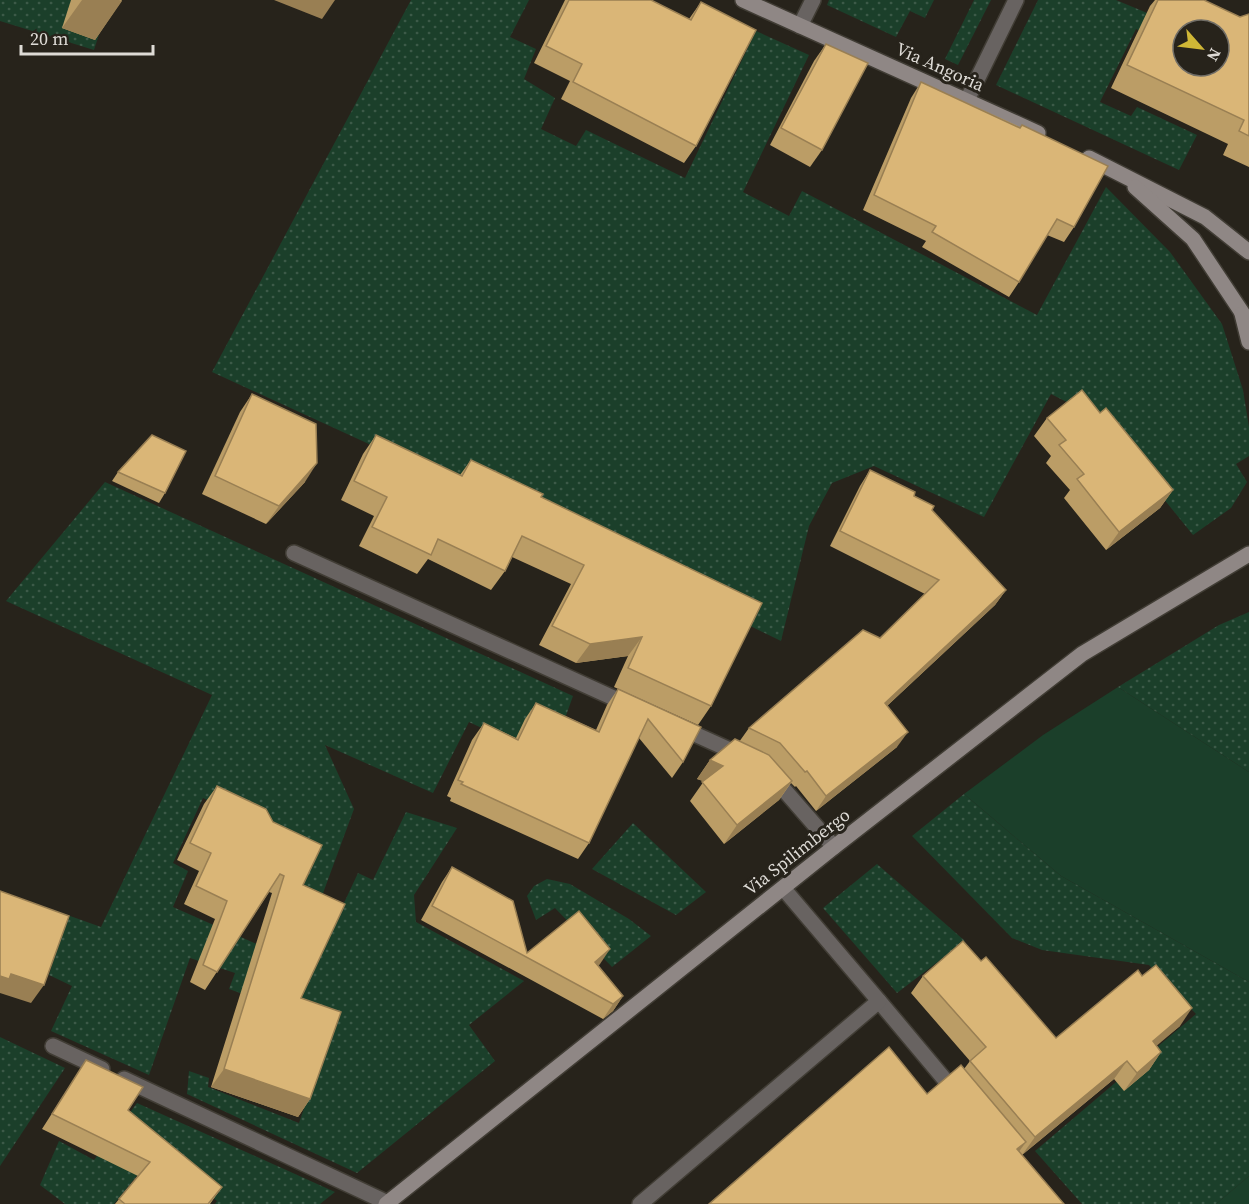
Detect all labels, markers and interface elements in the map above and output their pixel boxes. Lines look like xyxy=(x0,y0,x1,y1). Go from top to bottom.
scale bar xyxy=(21,18,153,56)
north arrow xyxy=(1171,18,1231,78)
text: 20 m xyxy=(30,26,68,51)
street label: Via Angoria xyxy=(892,36,989,97)
text: N xyxy=(1202,45,1227,66)
street label: Via Spilimbergo xyxy=(738,802,855,901)

